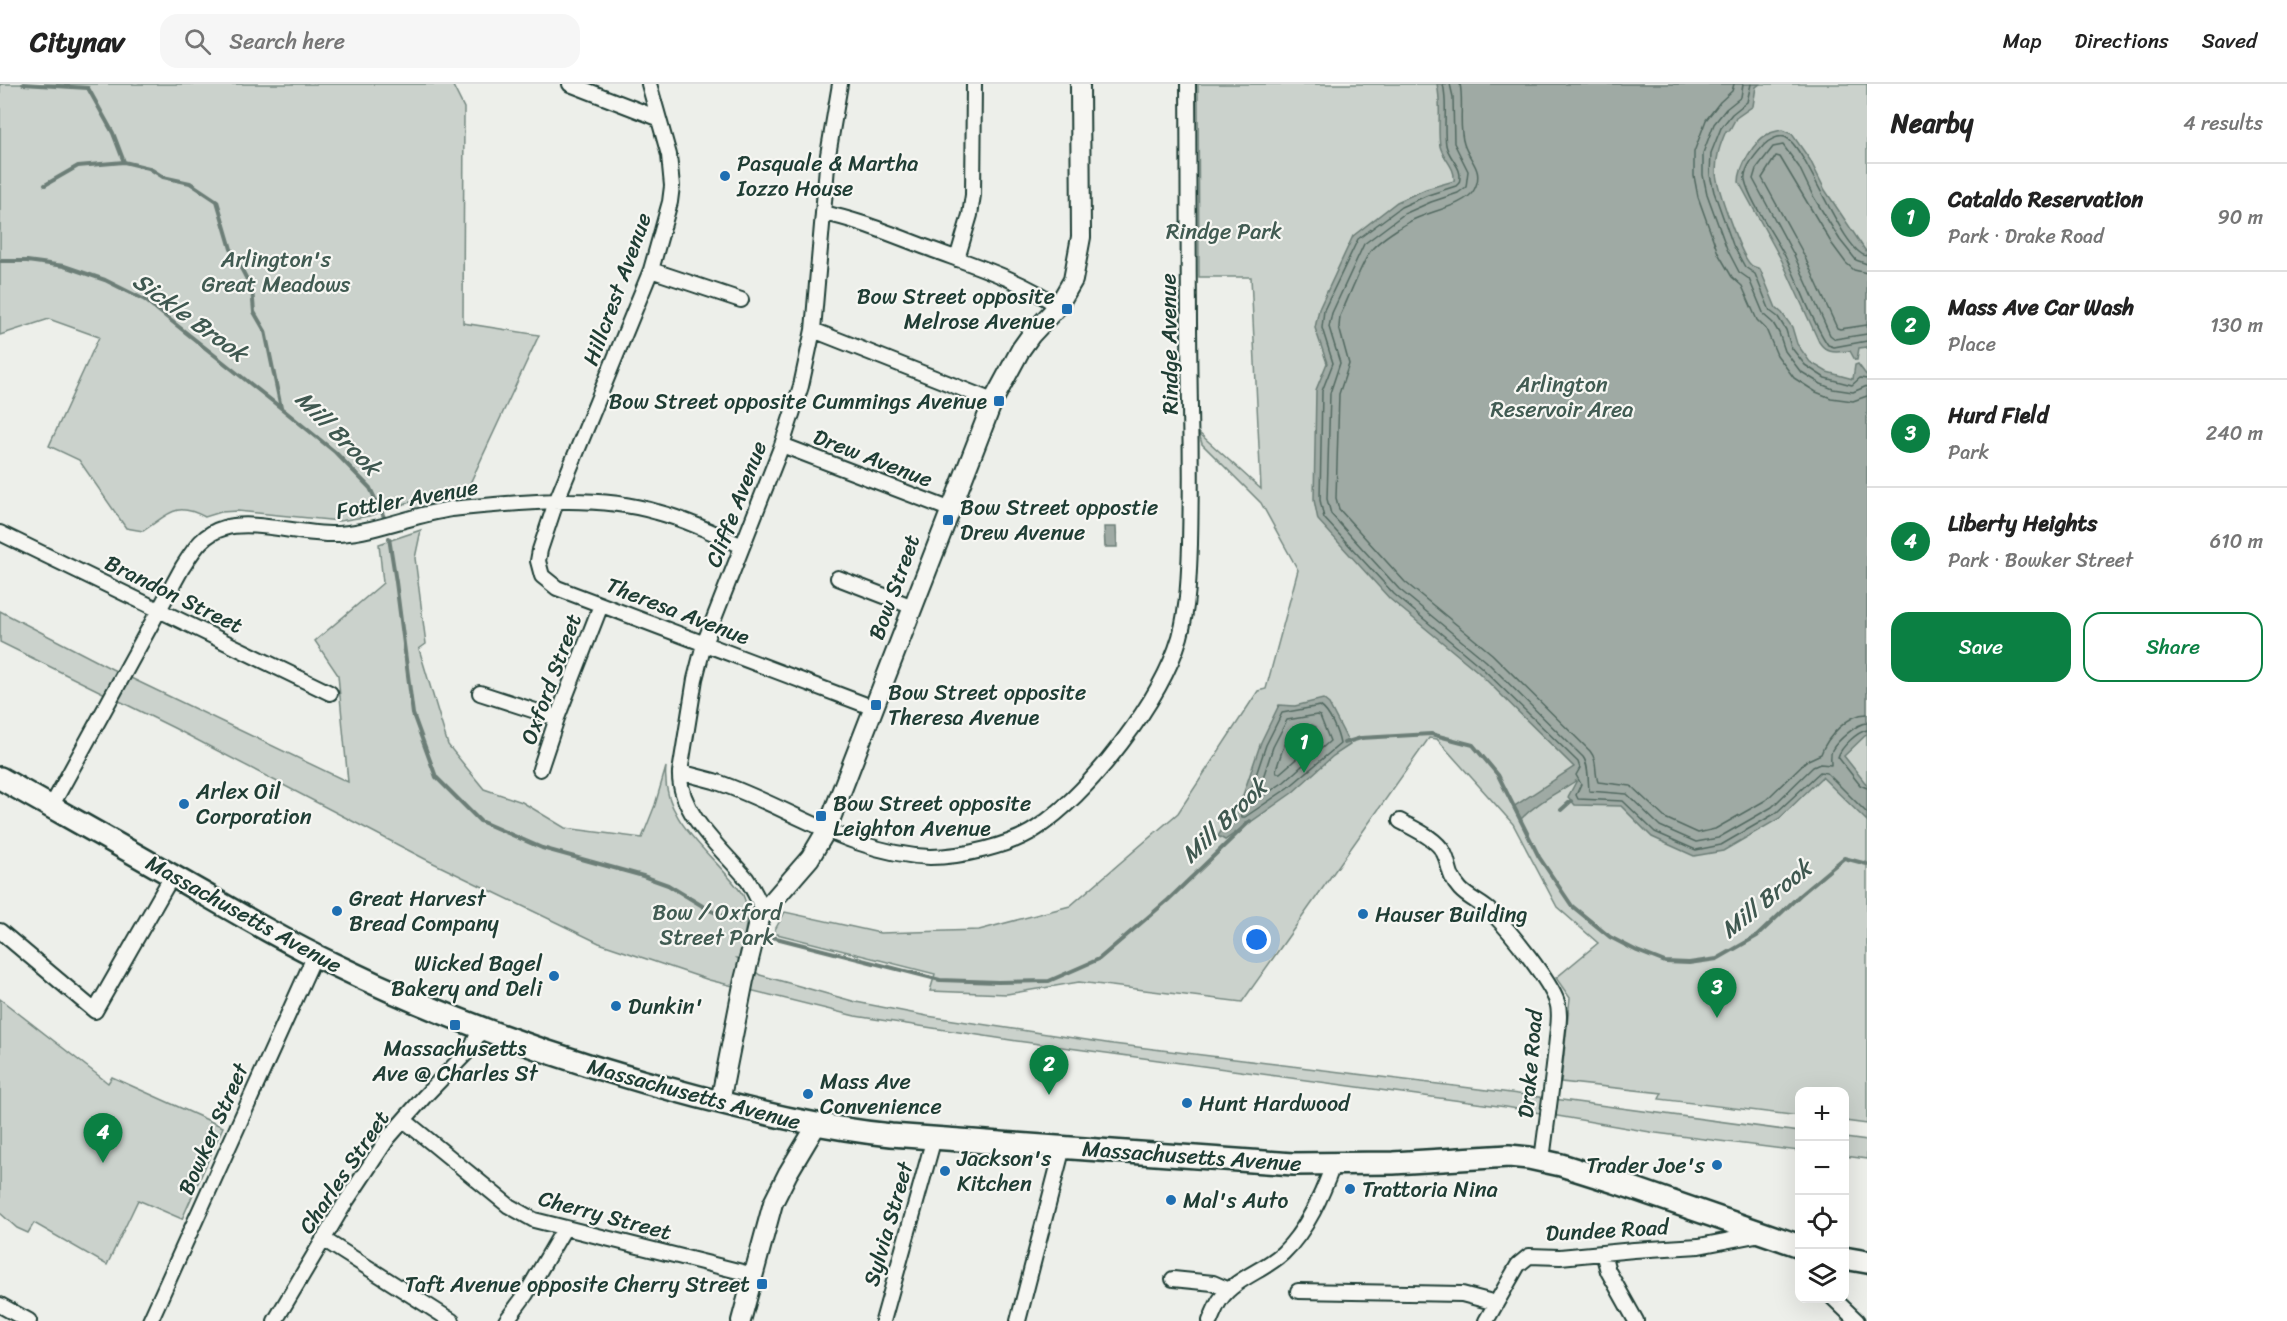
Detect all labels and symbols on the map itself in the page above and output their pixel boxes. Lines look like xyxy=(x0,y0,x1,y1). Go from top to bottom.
place label: Pasquale & Martha Iozzo House xyxy=(736,144,918,208)
marker: Pasquale & Martha Iozzo House xyxy=(718,169,732,183)
street label: Hillcrest Avenue xyxy=(571,207,663,371)
park label: Rindge Park xyxy=(1166,212,1282,251)
park label: Arlington's Great Meadows xyxy=(202,240,351,304)
water label: Sickle Brook xyxy=(124,261,259,375)
street label: Rindge Avenue xyxy=(1148,273,1190,415)
place label: Bow Street opposite Melrose Avenue xyxy=(857,277,1055,341)
marker: Bow Street opposite Melrose Avenue xyxy=(1060,302,1074,316)
park label: Arlington Reservoir Area xyxy=(1491,365,1633,429)
water label: Mill Brook xyxy=(285,380,393,488)
place label: Bow Street opposite Cummings Avenue xyxy=(608,382,987,421)
marker: Bow Street opposite Cummings Avenue xyxy=(992,394,1006,408)
street label: Drew Avenue xyxy=(808,417,938,499)
street label: Cliffe Avenue xyxy=(694,435,778,573)
street label: Fottler Avenue xyxy=(333,467,481,531)
place label: Bow Street oppostie Drew Avenue xyxy=(960,488,1158,552)
marker: Bow Street oppostie Drew Avenue xyxy=(941,513,955,527)
street label: Bow Street xyxy=(857,528,931,645)
street label: Brandon Street xyxy=(98,544,250,645)
street label: Theresa Avenue xyxy=(600,566,756,656)
street label: Oxford Street xyxy=(509,607,593,750)
place label: Bow Street opposite Theresa Avenue xyxy=(888,673,1086,737)
marker: Bow Street opposite Theresa Avenue xyxy=(869,698,883,712)
pin: 1 xyxy=(1284,724,1324,773)
water label: Mill Brook xyxy=(1171,766,1280,874)
place label: Arlex Oil Corporation xyxy=(195,772,312,836)
place label: Bow Street opposite Leighton Avenue xyxy=(833,784,1031,848)
marker: Arlex Oil Corporation xyxy=(177,797,191,811)
marker: Bow Street opposite Leighton Avenue xyxy=(814,809,828,823)
street label: Massachusetts Avenue xyxy=(138,844,350,984)
water label: Mill Brook xyxy=(1711,847,1824,949)
place label: Great Harvest Bread Company xyxy=(349,879,500,943)
park label: Bow / Oxford Street Park xyxy=(652,893,783,957)
place label: Hauser Building xyxy=(1375,895,1528,934)
marker: Great Harvest Bread Company xyxy=(330,904,344,918)
marker: Hauser Building xyxy=(1356,907,1370,921)
your location xyxy=(1242,925,1271,954)
place label: Wicked Bagel Bakery and Deli xyxy=(391,944,543,1008)
pin: 3 xyxy=(1698,968,1736,1018)
marker: Wicked Bagel Bakery and Deli xyxy=(547,969,561,983)
place label: Dunkin' xyxy=(628,987,703,1026)
marker: Dunkin' xyxy=(609,999,623,1013)
street label: Drake Road xyxy=(1506,1007,1554,1120)
marker: Massachusetts Ave @ Charles St xyxy=(448,1018,462,1032)
place label: Massachusetts Ave @ Charles St xyxy=(371,1029,539,1093)
pin: 2 xyxy=(1030,1046,1068,1095)
street label: Massachusetts Avenue xyxy=(583,1047,805,1141)
street label: Bowker Street xyxy=(166,1056,260,1201)
place label: Mass Ave Convenience xyxy=(820,1062,942,1126)
place label: Hunt Hardwood xyxy=(1199,1084,1351,1123)
marker: Mass Ave Convenience xyxy=(801,1087,815,1101)
marker: Hunt Hardwood xyxy=(1180,1096,1194,1110)
street label: Charles Street xyxy=(288,1102,400,1242)
pin: 4 xyxy=(84,1114,122,1163)
street label: Massachusetts Avenue xyxy=(1081,1129,1303,1183)
place label: Jackson's Kitchen xyxy=(956,1139,1052,1203)
place label: Trader Joe's xyxy=(1586,1146,1706,1185)
street label: Sylvia Street xyxy=(852,1156,925,1291)
marker: Trader Joe's xyxy=(1710,1158,1724,1172)
marker: Jackson's Kitchen xyxy=(938,1164,952,1178)
place label: Trattoria Nina xyxy=(1362,1170,1498,1209)
street label: Cherry Street xyxy=(534,1179,676,1252)
place label: Mal's Auto xyxy=(1183,1181,1288,1220)
marker: Trattoria Nina xyxy=(1343,1182,1357,1196)
marker: Mal's Auto xyxy=(1164,1193,1178,1207)
street label: Dundee Road xyxy=(1544,1207,1671,1253)
place label: Taft Avenue opposite Cherry Street xyxy=(405,1265,750,1304)
marker: Taft Avenue opposite Cherry Street xyxy=(755,1277,769,1291)

